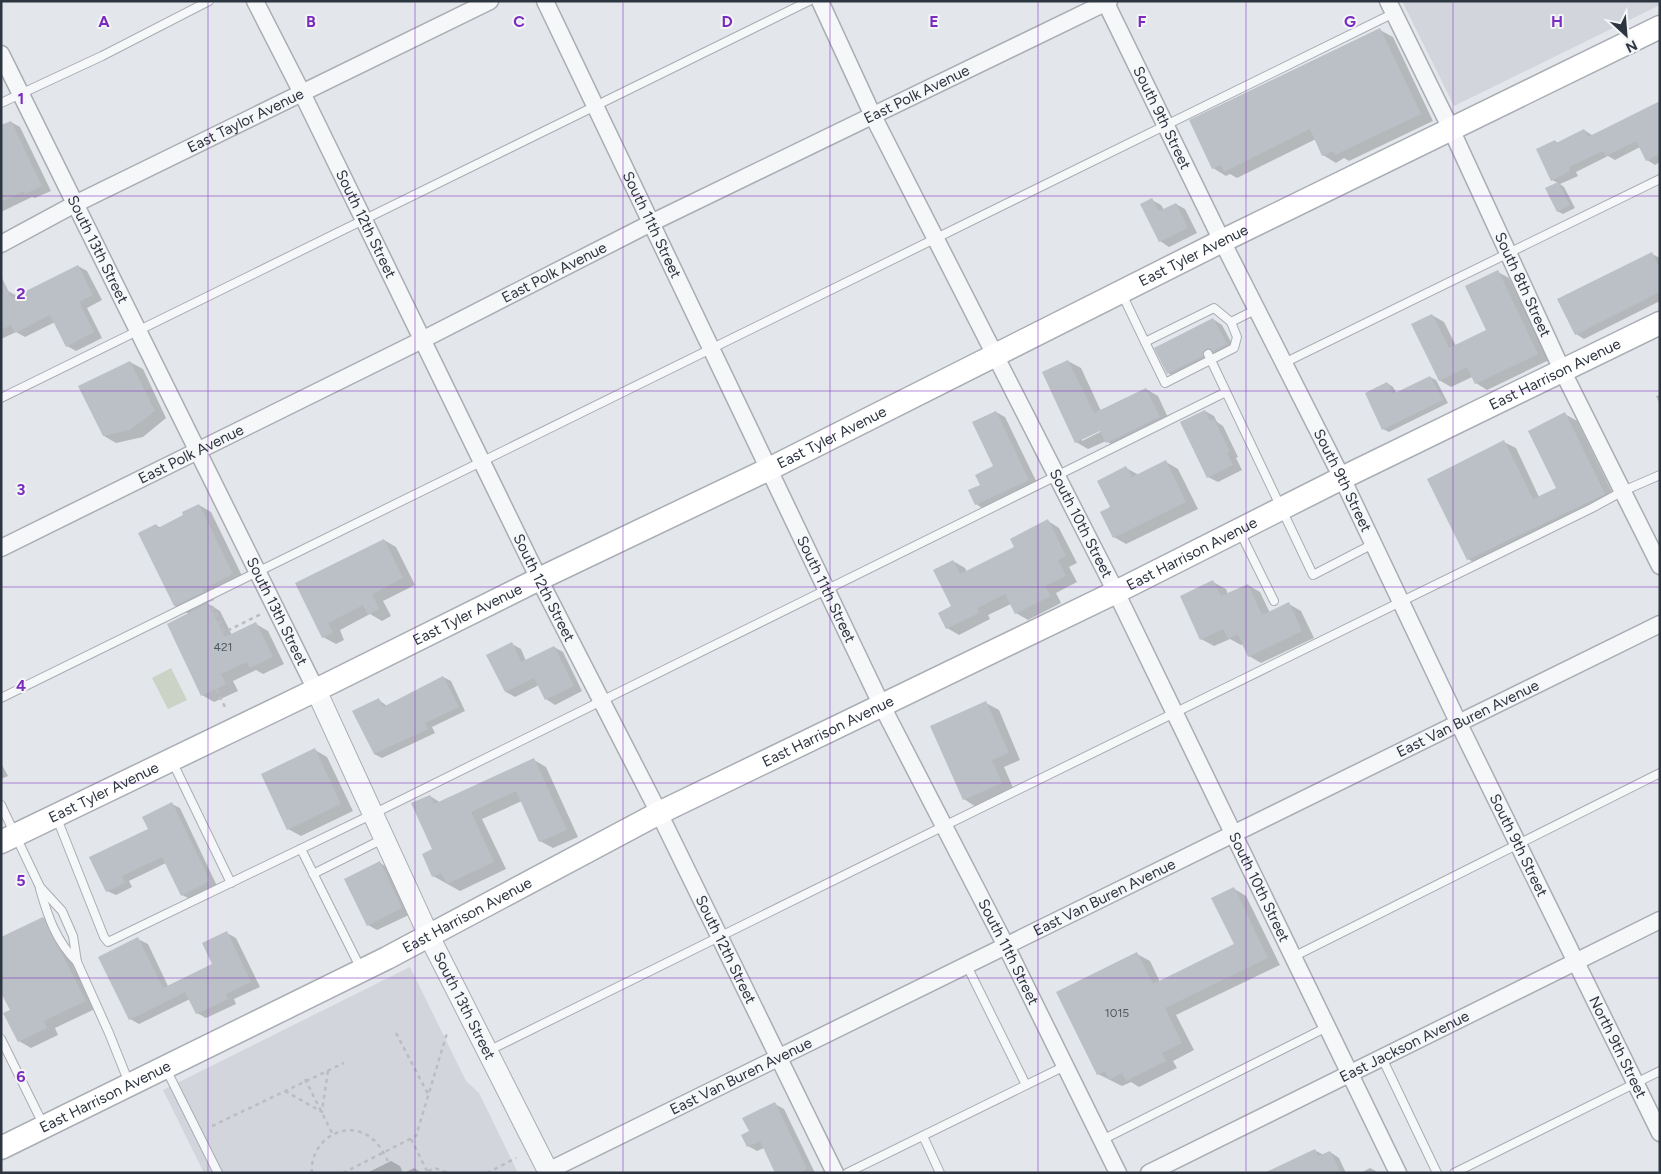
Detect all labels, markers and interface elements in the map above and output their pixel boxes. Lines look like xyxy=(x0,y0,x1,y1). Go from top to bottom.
north arrow xyxy=(1601,10,1651,60)
text: A xyxy=(98,12,110,31)
text: B xyxy=(306,12,316,31)
text: C xyxy=(513,12,525,31)
text: D xyxy=(721,12,733,31)
text: E xyxy=(929,12,939,31)
text: F xyxy=(1138,12,1147,31)
text: G xyxy=(1344,12,1356,31)
text: H xyxy=(1551,12,1563,31)
text: N xyxy=(1623,36,1640,56)
street label: East Polk Avenue xyxy=(861,61,972,127)
street label: South 9th Street xyxy=(1129,63,1195,173)
street label: East Taylor Avenue xyxy=(184,85,307,157)
text: 1 xyxy=(18,89,24,108)
street label: South 12th Street xyxy=(332,167,400,281)
street label: South 11th Street xyxy=(619,168,685,281)
street label: South 13th Street xyxy=(63,192,132,307)
street label: East Tyler Avenue xyxy=(1136,221,1251,290)
street label: South 8th Street xyxy=(1491,229,1555,340)
street label: East Polk Avenue xyxy=(499,238,610,307)
text: 2 xyxy=(16,284,26,303)
street label: East Harrison Avenue xyxy=(1486,335,1624,414)
street label: East Tyler Avenue xyxy=(774,402,889,472)
street label: East Polk Avenue xyxy=(135,420,247,488)
street label: South 9th Street xyxy=(1310,426,1375,535)
street label: South 10th Street xyxy=(1046,466,1116,581)
text: 3 xyxy=(17,480,26,499)
street label: East Harrison Avenue xyxy=(1123,513,1260,594)
street label: South 12th Street xyxy=(509,531,579,645)
street label: South 11th Street xyxy=(793,533,860,646)
street label: South 13th Street xyxy=(243,554,312,669)
street label: East Tyler Avenue xyxy=(410,580,525,649)
house number: 421 xyxy=(213,640,233,654)
text: 4 xyxy=(16,676,26,695)
street label: East Van Buren Avenue xyxy=(1394,676,1542,761)
street label: East Harrison Avenue xyxy=(759,692,897,771)
street label: East Tyler Avenue xyxy=(46,758,162,827)
street label: South 9th Street xyxy=(1486,791,1552,900)
street label: South 10th Street xyxy=(1225,829,1294,945)
street label: East Van Buren Avenue xyxy=(1030,855,1178,940)
text: 5 xyxy=(16,871,26,890)
street label: East Harrison Avenue xyxy=(399,873,535,957)
street label: South 12th Street xyxy=(692,892,760,1007)
street label: South 11th Street xyxy=(974,896,1043,1008)
street label: South 13th Street xyxy=(430,949,499,1063)
street label: North 9th Street xyxy=(1585,993,1651,1101)
house number: 1015 xyxy=(1105,1006,1129,1020)
street label: East Jackson Avenue xyxy=(1337,1007,1472,1086)
street label: East Van Buren Avenue xyxy=(667,1034,815,1119)
street label: East Harrison Avenue xyxy=(36,1057,174,1137)
text: 6 xyxy=(16,1067,26,1086)

